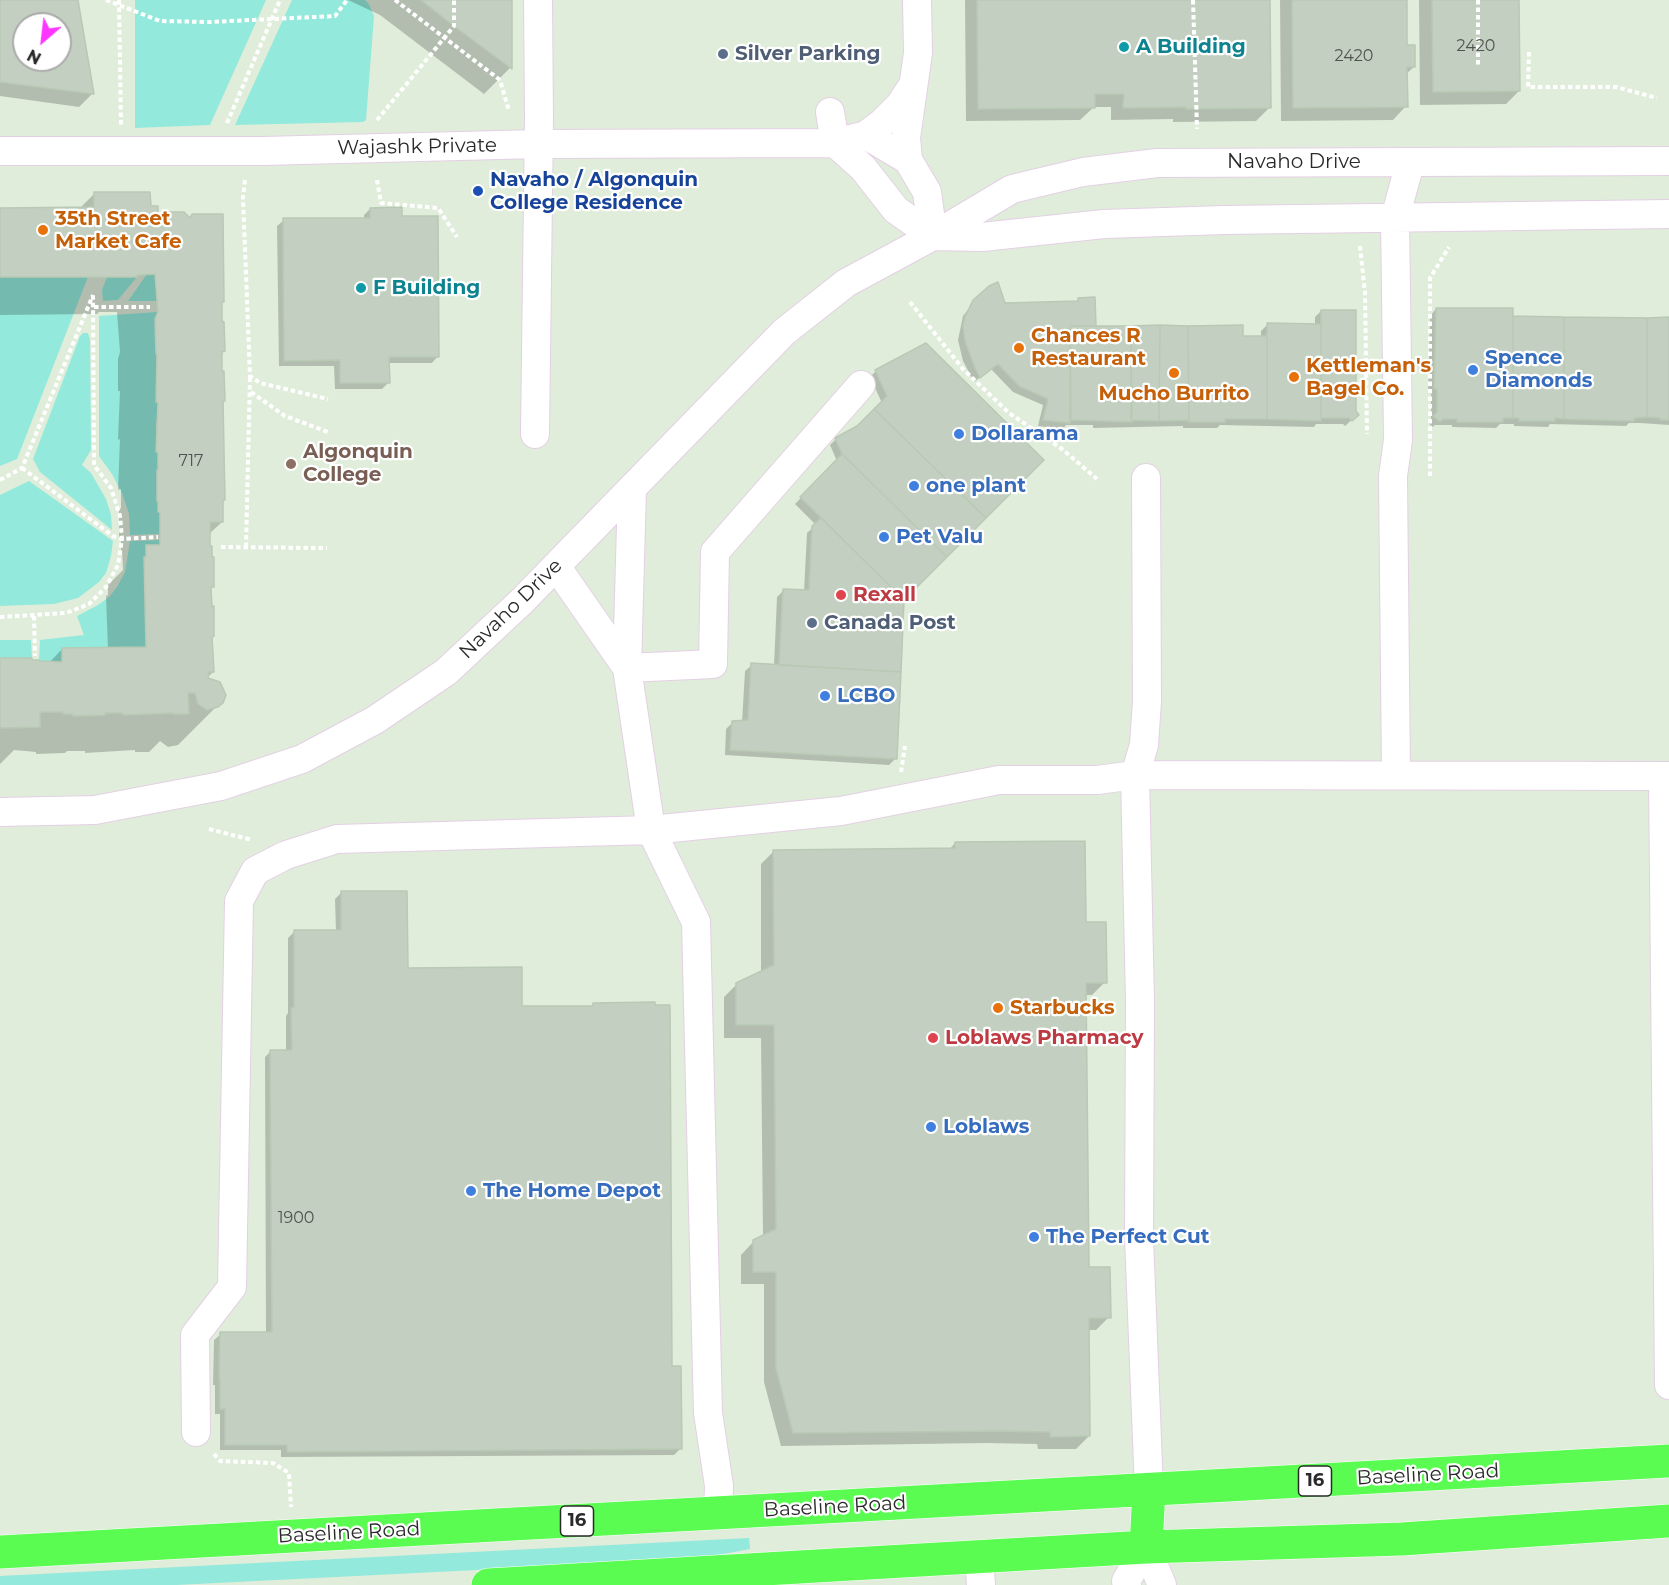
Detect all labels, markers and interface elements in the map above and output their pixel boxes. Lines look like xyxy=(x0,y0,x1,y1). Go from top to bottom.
north arrow xyxy=(12,12,72,72)
place label: A Building xyxy=(1136,35,1246,59)
house number: 2420 xyxy=(1457,36,1495,56)
marker: A Building xyxy=(1117,40,1131,54)
place label: Silver Parking xyxy=(735,42,881,66)
text: N xyxy=(24,45,44,68)
house number: 2420 xyxy=(1335,46,1373,66)
marker: Silver Parking xyxy=(716,47,730,61)
street label: Wajashk Private xyxy=(337,134,497,160)
street label: Navaho Drive xyxy=(1227,150,1361,174)
place label: Navaho / Algonquin College Residence xyxy=(490,168,698,215)
marker: Navaho / Algonquin College Residence xyxy=(471,184,485,198)
place label: 35th Street Market Cafe xyxy=(55,207,182,254)
marker: 35th Street Market Cafe xyxy=(36,223,50,237)
place label: F Building xyxy=(373,276,480,300)
marker: F Building xyxy=(354,281,368,295)
place label: Chances R Restaurant xyxy=(1031,324,1146,371)
marker: Chances R Restaurant xyxy=(1012,341,1026,355)
place label: Spence Diamonds xyxy=(1485,346,1592,393)
place label: Kettleman's Bagel Co. xyxy=(1306,354,1431,401)
marker: Spence Diamonds xyxy=(1466,363,1480,377)
marker: Mucho Burrito xyxy=(1167,366,1181,380)
marker: Kettleman's Bagel Co. xyxy=(1287,370,1301,384)
place label: Mucho Burrito xyxy=(1099,382,1249,406)
place label: Dollarama xyxy=(971,422,1078,446)
marker: Dollarama xyxy=(952,427,966,441)
place label: Algonquin College xyxy=(303,440,413,487)
house number: 717 xyxy=(179,451,203,471)
marker: Algonquin College xyxy=(284,457,298,471)
place label: one plant xyxy=(926,474,1026,498)
marker: one plant xyxy=(907,479,921,493)
place label: Pet Valu xyxy=(896,525,983,549)
marker: Pet Valu xyxy=(877,530,891,544)
street label: Navaho Drive xyxy=(455,554,567,664)
place label: Rexall xyxy=(853,583,916,607)
marker: Rexall xyxy=(834,588,848,602)
place label: Canada Post xyxy=(824,611,956,635)
marker: Canada Post xyxy=(805,616,819,630)
place label: LCBO xyxy=(837,684,896,708)
marker: LCBO xyxy=(818,689,832,703)
place label: Starbucks xyxy=(1010,996,1115,1020)
marker: Starbucks xyxy=(991,1001,1005,1015)
place label: Loblaws Pharmacy xyxy=(945,1026,1143,1050)
marker: Loblaws Pharmacy xyxy=(926,1031,940,1045)
place label: Loblaws xyxy=(943,1115,1029,1139)
marker: Loblaws xyxy=(924,1120,938,1134)
place label: The Home Depot xyxy=(483,1179,661,1203)
marker: The Home Depot xyxy=(464,1184,478,1198)
house number: 1900 xyxy=(278,1208,314,1228)
place label: The Perfect Cut xyxy=(1046,1225,1209,1249)
marker: The Perfect Cut xyxy=(1027,1230,1041,1244)
street label: Baseline Road xyxy=(1356,1459,1500,1491)
road number: 16 xyxy=(1298,1466,1332,1496)
street label: Baseline Road xyxy=(763,1491,907,1523)
road number: 16 xyxy=(560,1506,594,1536)
street label: Baseline Road xyxy=(277,1517,421,1549)

